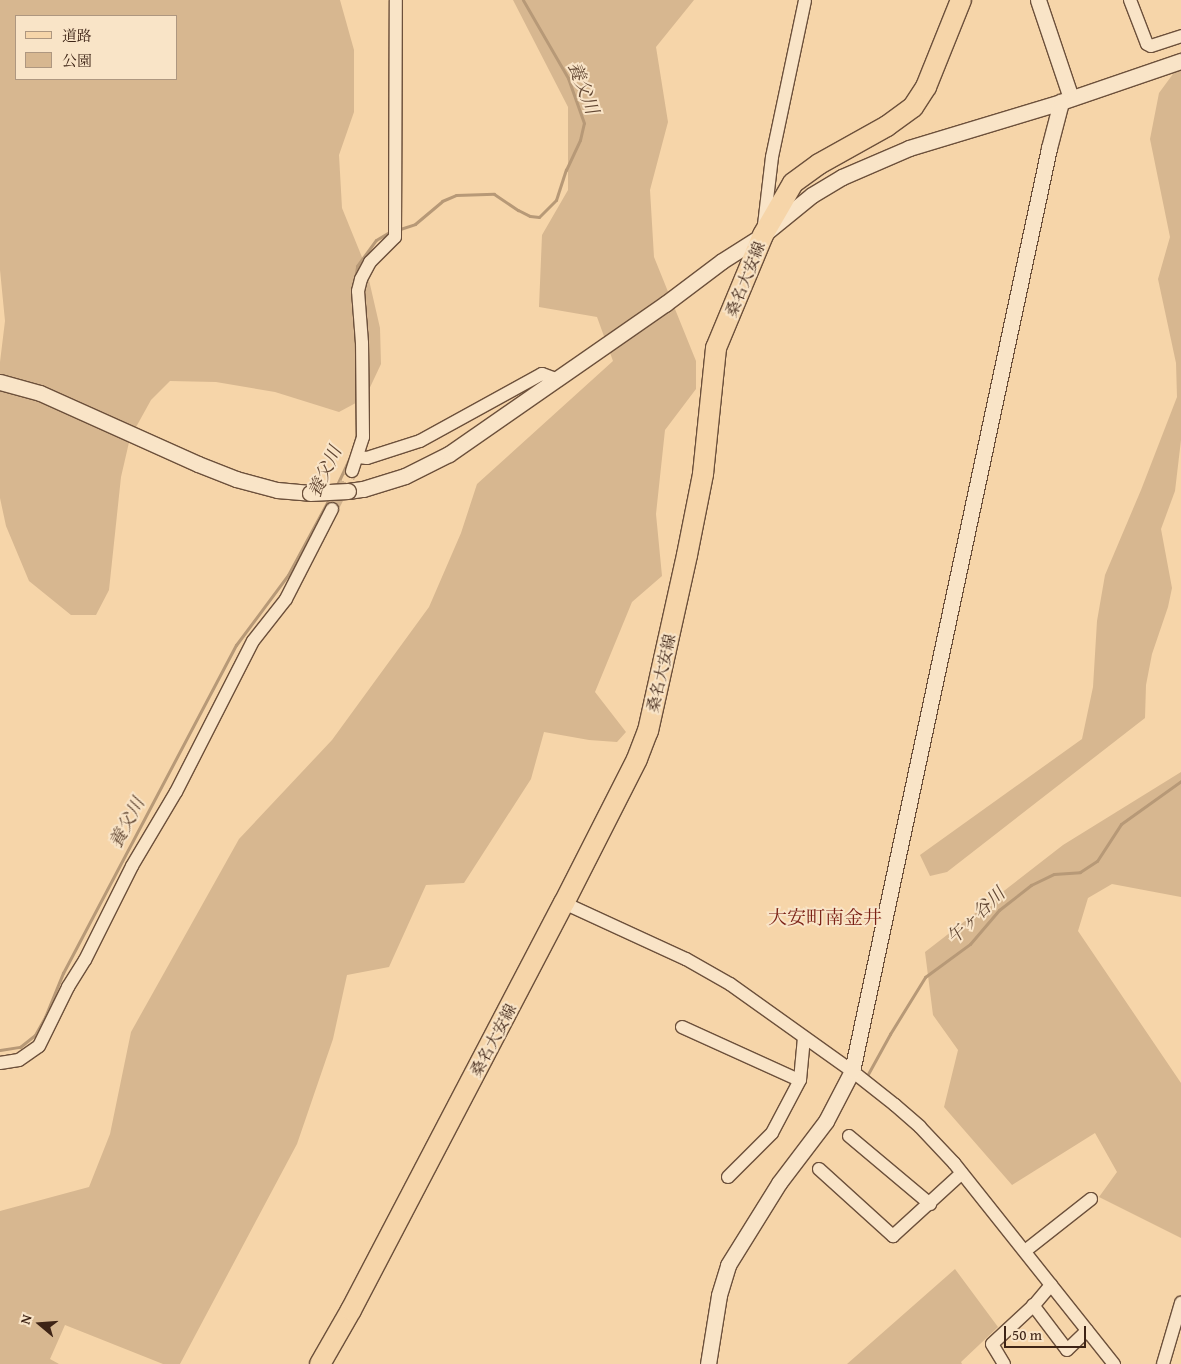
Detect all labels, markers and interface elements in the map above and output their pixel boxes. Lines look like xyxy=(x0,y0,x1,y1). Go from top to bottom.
legend xyxy=(15,15,178,80)
text: 道路 xyxy=(62,25,92,46)
text: 公園 xyxy=(62,50,92,71)
water label: 養父川 xyxy=(563,59,603,117)
street label: 桑名大安線 xyxy=(721,238,769,320)
water label: 養父川 xyxy=(304,443,346,501)
street label: 桑名大安線 xyxy=(643,632,679,714)
water label: 養父川 xyxy=(105,794,149,852)
water label: 午ヶ谷川 xyxy=(943,883,1009,949)
district label: 大安町南金井 xyxy=(768,907,882,929)
street label: 桑名大安線 xyxy=(466,1000,520,1080)
north arrow xyxy=(15,1299,65,1349)
text: N xyxy=(15,1312,37,1327)
scale bar xyxy=(1006,1316,1088,1348)
text: 50 m xyxy=(1012,1324,1042,1345)

